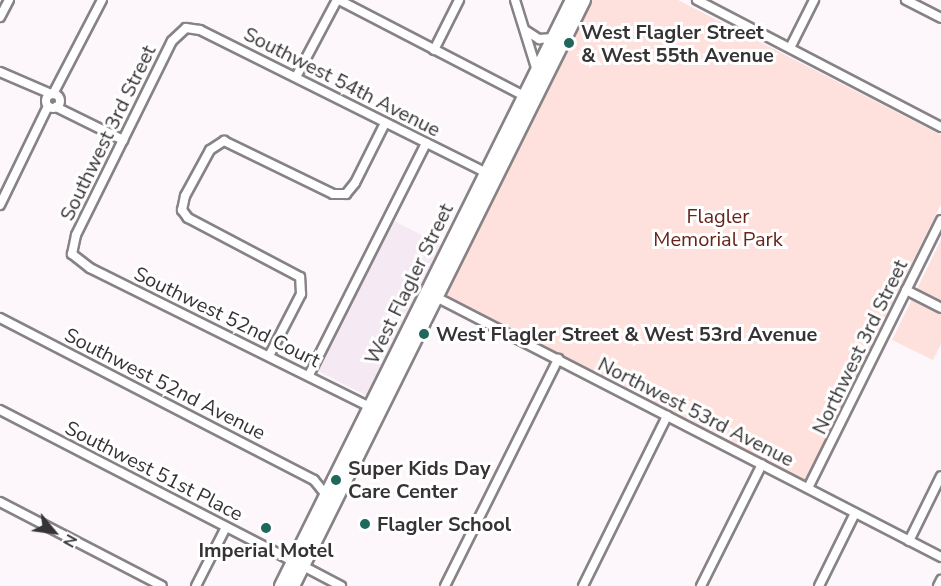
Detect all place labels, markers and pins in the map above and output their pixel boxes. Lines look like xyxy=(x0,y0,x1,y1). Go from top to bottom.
place label: West Flagler Street & West 55th Avenue xyxy=(581,20,774,67)
marker: West Flagler Street & West 55th Avenue xyxy=(562,36,576,50)
place label: West Flagler Street & West 53rd Avenue xyxy=(436,322,817,346)
marker: West Flagler Street & West 53rd Avenue xyxy=(417,327,431,341)
place label: Super Kids Day Care Center xyxy=(348,456,490,503)
marker: Super Kids Day Care Center xyxy=(329,473,343,487)
place label: Flagler School xyxy=(377,512,511,536)
marker: Flagler School xyxy=(358,517,372,531)
marker: Imperial Motel xyxy=(259,521,273,535)
place label: Imperial Motel xyxy=(198,538,334,562)

